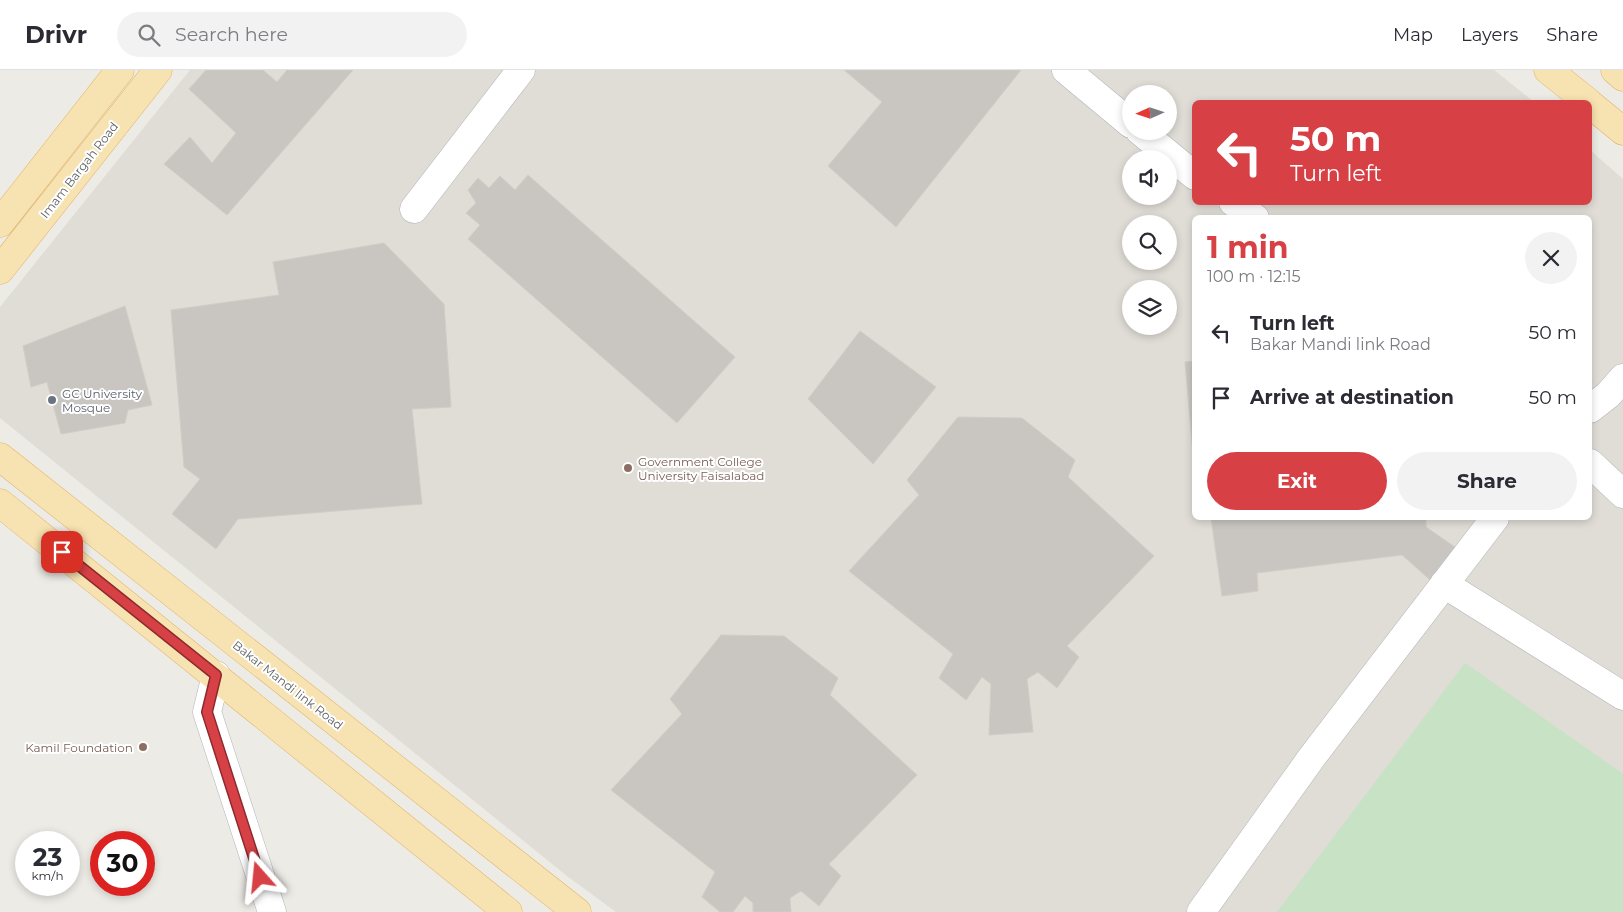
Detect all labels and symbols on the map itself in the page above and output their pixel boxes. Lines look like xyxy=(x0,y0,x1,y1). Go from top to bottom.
north arrow xyxy=(1122,85,1178,140)
street label: Imam Bargah Road xyxy=(37,119,121,221)
place label: GC University Mosque xyxy=(62,386,143,415)
marker: GC University Mosque xyxy=(46,394,58,406)
place label: Government College University Faisalabad xyxy=(638,454,764,483)
marker: Government College University Faisalabad xyxy=(622,462,634,474)
pin xyxy=(41,531,83,573)
street label: Bakar Mandi link Road xyxy=(230,637,346,733)
place label: Kamil Foundation xyxy=(25,740,133,755)
marker: Kamil Foundation xyxy=(137,741,149,753)
speed limit sign: 30 xyxy=(90,831,155,896)
position arrow xyxy=(233,850,285,902)

